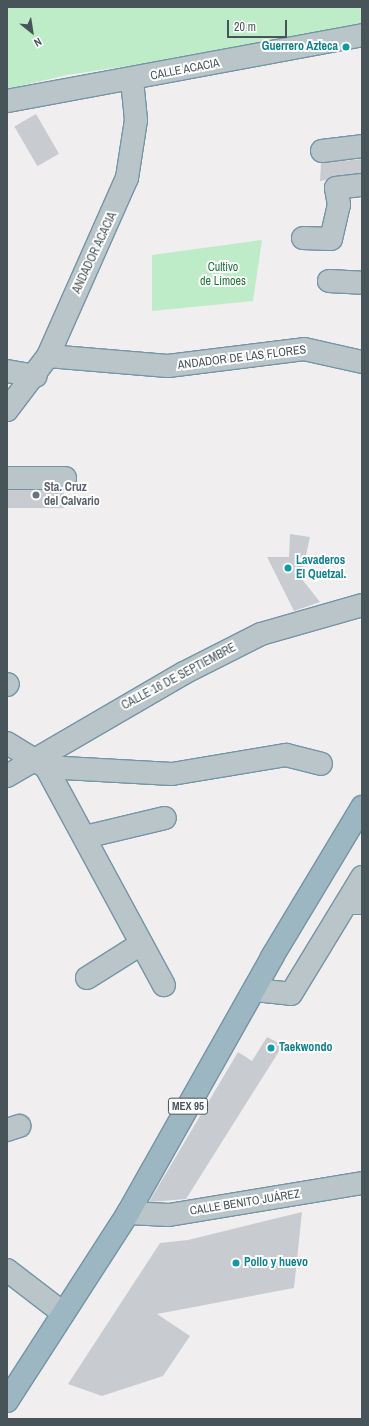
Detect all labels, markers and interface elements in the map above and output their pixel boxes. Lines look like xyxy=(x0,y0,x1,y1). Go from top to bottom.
north arrow xyxy=(12,12,52,52)
scale bar xyxy=(229,12,289,38)
text: 20 m xyxy=(234,19,256,35)
text: N xyxy=(32,35,44,50)
place label: Guerrero Azteca xyxy=(261,40,338,54)
marker: Guerrero Azteca xyxy=(341,42,351,52)
street label: CALLE ACACIA xyxy=(149,56,221,84)
street label: ANDADOR ACACIA xyxy=(70,210,120,296)
park label: Cultivo de Limoes xyxy=(200,261,246,289)
street label: ANDADOR DE LAS FLORES xyxy=(177,343,307,373)
place label: Sta. Cruz del Calvario xyxy=(44,481,100,509)
marker: Sta. Cruz del Calvario xyxy=(31,490,41,500)
place label: Lavaderos El Quetzal. xyxy=(296,554,346,582)
marker: Lavaderos El Quetzal. xyxy=(283,563,293,573)
street label: CALLE 16 DE SEPTIEMBRE xyxy=(119,641,239,713)
place label: Taekwondo xyxy=(279,1041,332,1055)
marker: Taekwondo xyxy=(266,1043,276,1053)
road number: MEX 95 xyxy=(167,1097,209,1115)
street label: CALLE BENITO JUÁREZ xyxy=(189,1187,301,1219)
place label: Pollo y huevo xyxy=(244,1256,308,1270)
marker: Pollo y huevo xyxy=(231,1258,241,1268)

